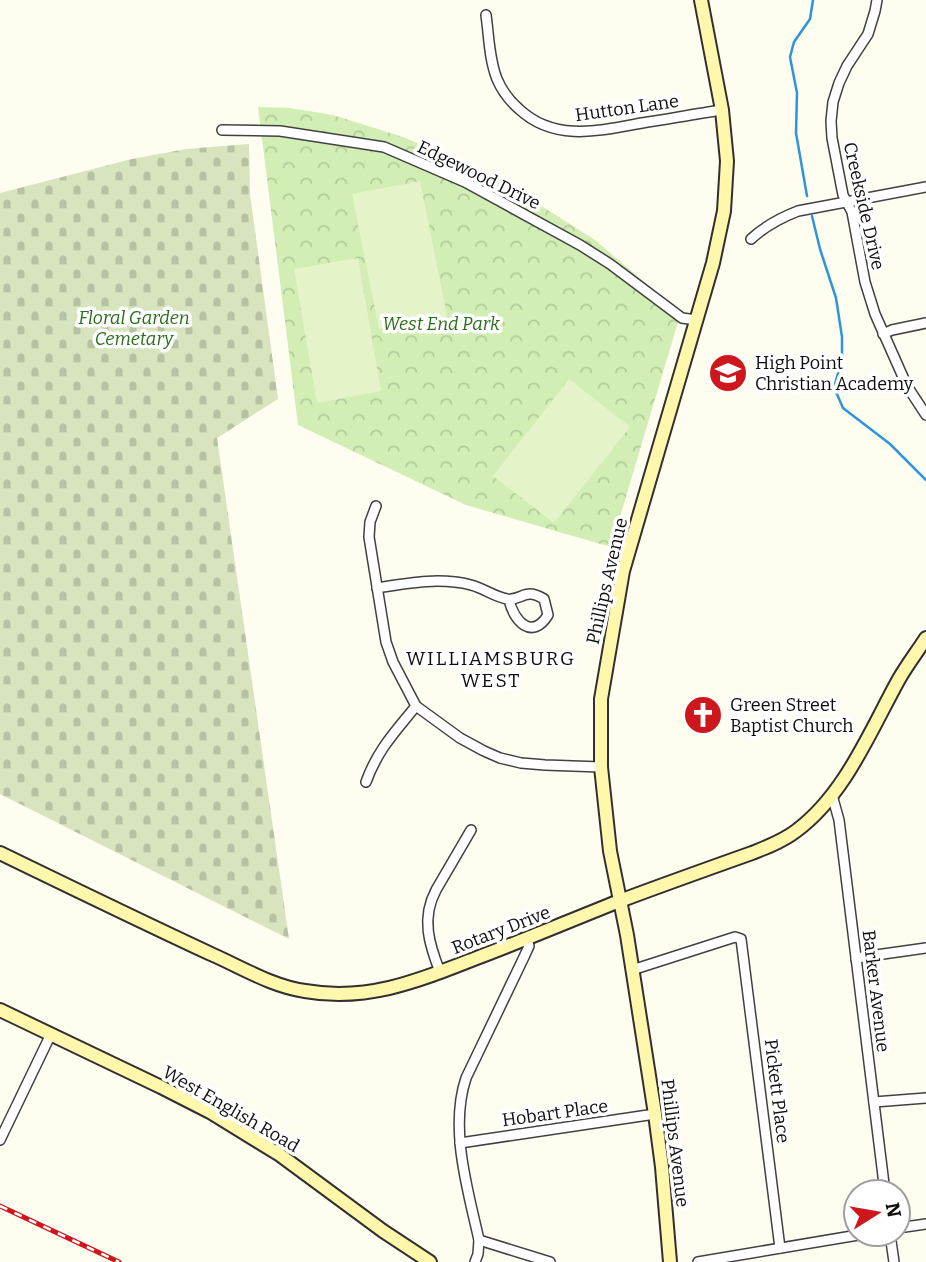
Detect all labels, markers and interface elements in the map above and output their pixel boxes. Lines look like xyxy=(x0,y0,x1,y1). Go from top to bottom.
street label: Hutton Lane xyxy=(574,90,680,126)
street label: Edgewood Drive xyxy=(414,136,544,214)
street label: Creekside Drive xyxy=(839,140,889,272)
park label: Floral Garden Cemetary xyxy=(78,307,190,350)
park label: West End Park xyxy=(382,313,500,335)
school or university icon: High Point Christian Academy xyxy=(707,352,749,394)
place label: High Point Christian Academy xyxy=(755,352,914,395)
street label: Phillips Avenue xyxy=(582,516,632,646)
district label: WILLIAMSBURG WEST xyxy=(406,647,576,692)
church icon: Green Street Baptist Church xyxy=(682,694,724,736)
place label: Green Street Baptist Church xyxy=(730,694,853,737)
street label: Rotary Drive xyxy=(449,901,553,959)
street label: Barker Avenue xyxy=(858,929,894,1053)
street label: Pickett Place xyxy=(760,1038,794,1144)
street label: West English Road xyxy=(159,1061,304,1157)
street label: Phillips Avenue xyxy=(656,1078,694,1208)
street label: Hobart Place xyxy=(501,1095,609,1131)
north arrow xyxy=(842,1178,912,1248)
text: N xyxy=(881,1200,906,1220)

